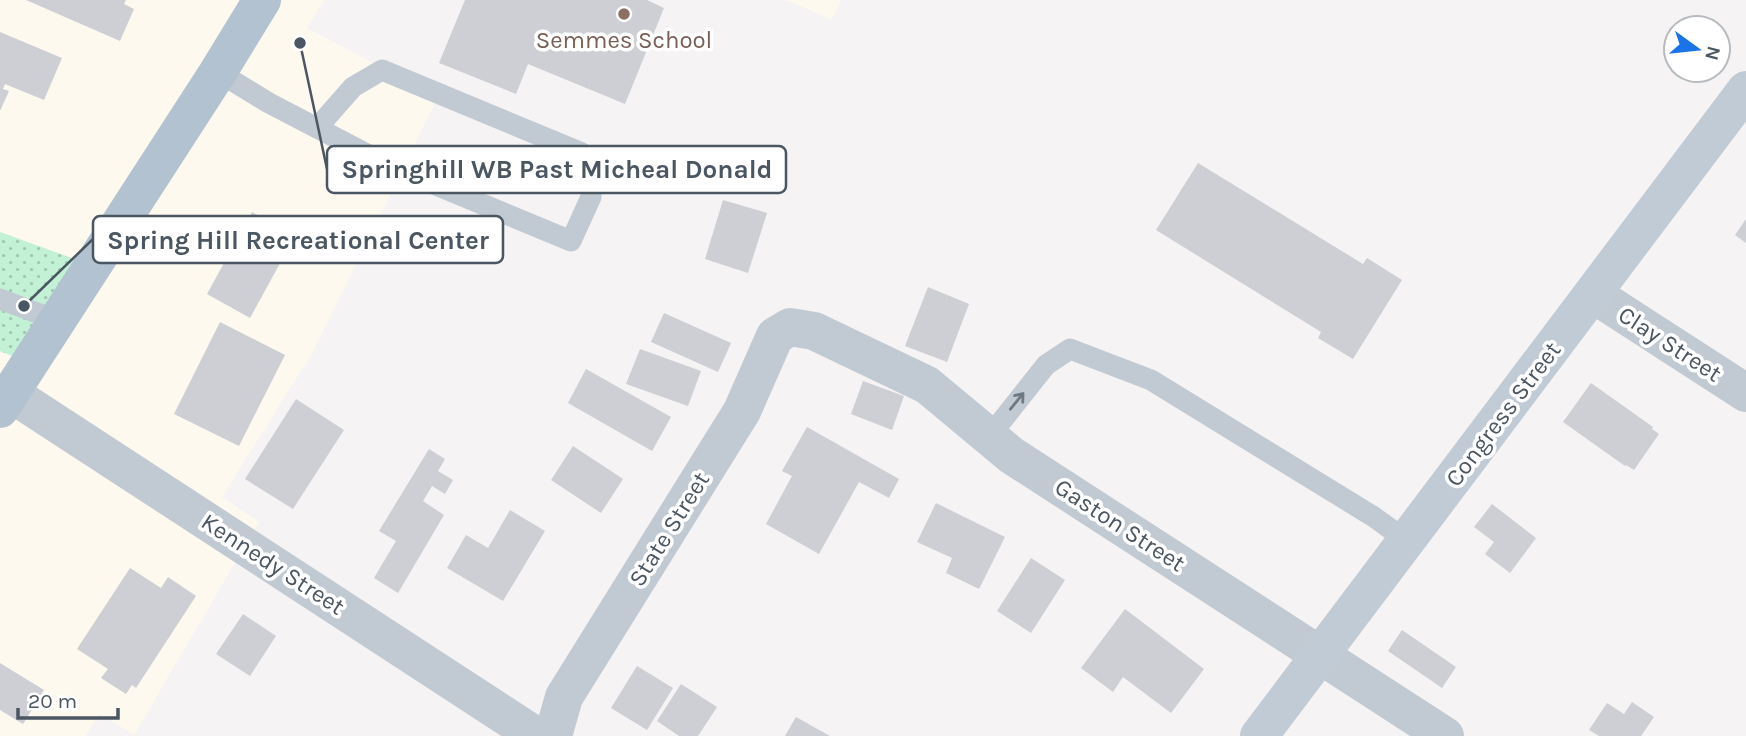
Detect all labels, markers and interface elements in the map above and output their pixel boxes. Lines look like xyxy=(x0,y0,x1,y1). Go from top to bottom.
marker: Semmes School xyxy=(616,6,632,22)
north arrow xyxy=(1662,14,1732,84)
place label: Semmes School xyxy=(536,26,712,54)
text: N xyxy=(1700,44,1725,63)
callout: Springhill WB Past Micheal Donald xyxy=(327,146,786,193)
text: Springhill WB Past Micheal Donald xyxy=(341,154,773,185)
callout: Spring Hill Recreational Center xyxy=(93,216,503,263)
text: Spring Hill Recreational Center xyxy=(107,225,490,256)
street label: Clay Street xyxy=(1613,300,1727,388)
street label: Congress Street xyxy=(1440,336,1566,492)
one-way arrow xyxy=(1010,392,1025,410)
street label: State Street xyxy=(623,467,715,591)
street label: Gaston Street xyxy=(1050,473,1190,577)
street label: Kennedy Street xyxy=(196,507,350,621)
scale bar xyxy=(18,676,117,720)
text: 20 m xyxy=(28,689,77,713)

